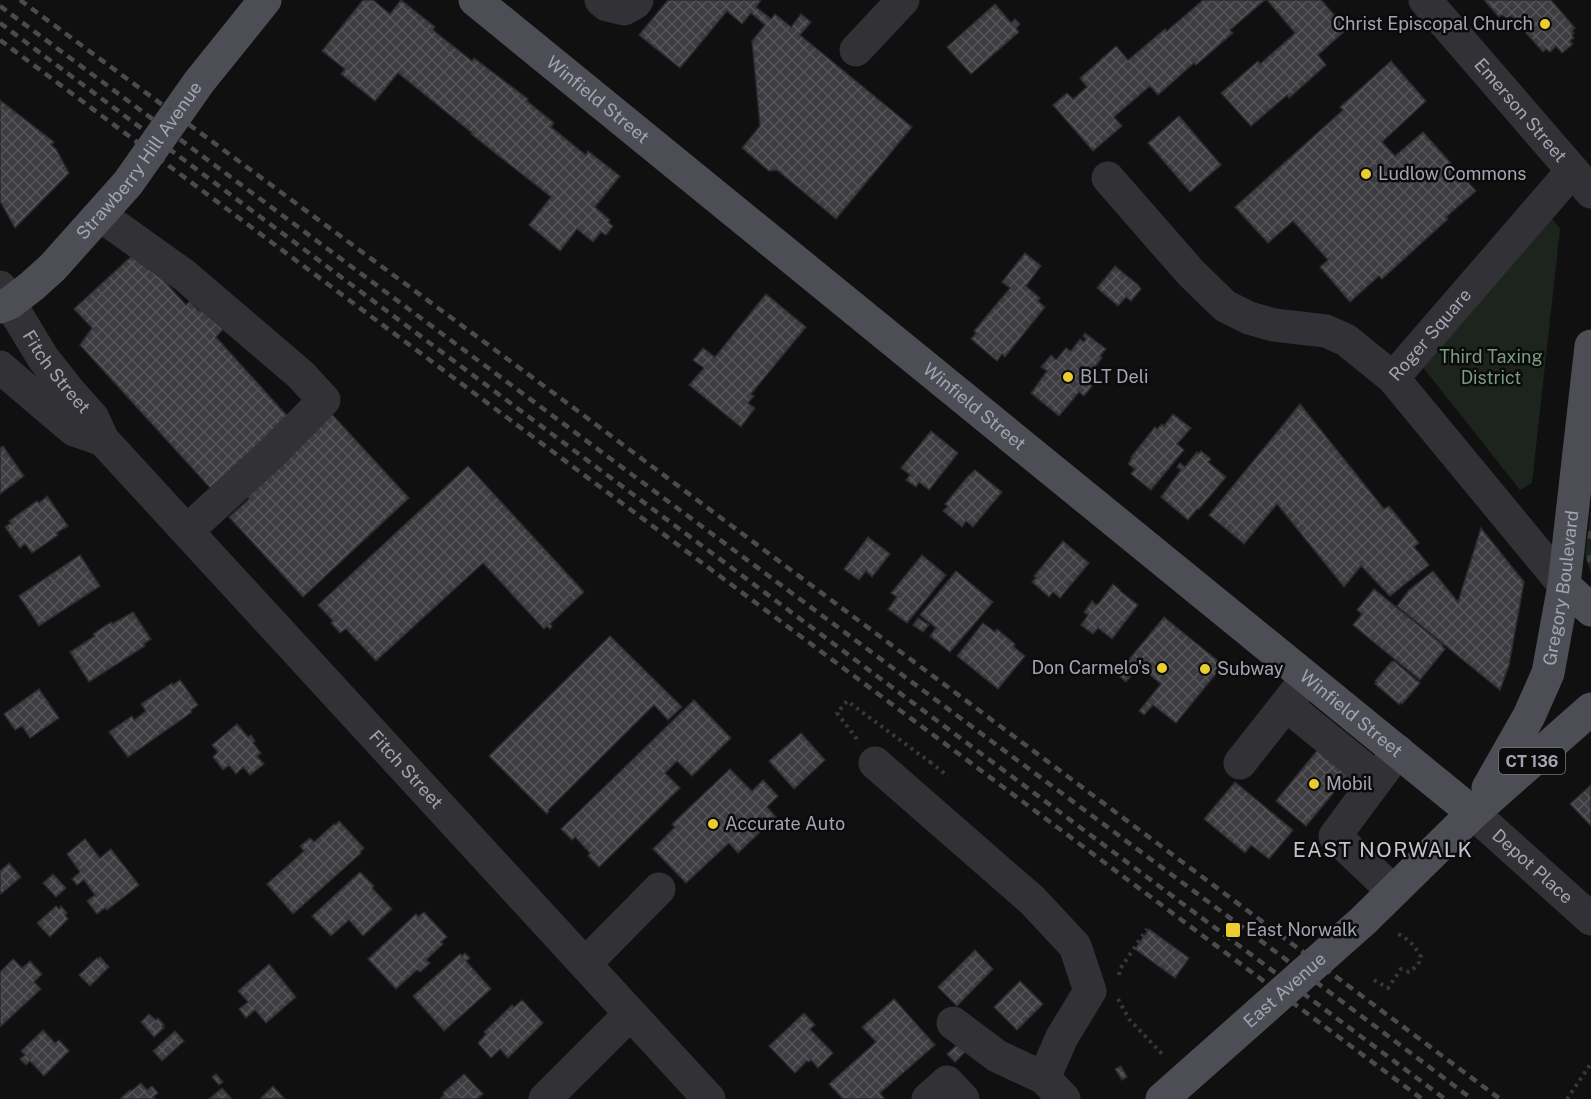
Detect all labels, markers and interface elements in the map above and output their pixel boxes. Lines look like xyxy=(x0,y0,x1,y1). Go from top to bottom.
place label: Christ Episcopal Church xyxy=(1333,13,1533,34)
marker: Christ Episcopal Church xyxy=(1538,17,1552,31)
street label: Winfield Street xyxy=(542,51,653,147)
street label: Emerson Street xyxy=(1470,54,1571,166)
street label: Strawberry Hill Avenue xyxy=(72,77,206,244)
place label: Ludlow Commons xyxy=(1378,163,1526,184)
marker: Ludlow Commons xyxy=(1359,167,1373,181)
street label: Roger Square xyxy=(1384,284,1475,385)
street label: Fitch Street xyxy=(19,326,95,417)
park label: Third Taxing District xyxy=(1439,346,1543,388)
street label: Winfield Street xyxy=(919,358,1030,454)
place label: BLT Deli xyxy=(1080,366,1148,387)
marker: BLT Deli xyxy=(1061,370,1075,384)
street label: Gregory Boulevard xyxy=(1539,509,1582,667)
place label: Don Carmelo's xyxy=(1031,657,1150,678)
place label: Subway xyxy=(1217,658,1284,679)
marker: Don Carmelo's xyxy=(1155,661,1169,675)
marker: Subway xyxy=(1198,662,1212,676)
street label: Winfield Street xyxy=(1296,665,1407,761)
street label: Fitch Street xyxy=(365,726,448,813)
road number: CT 136 xyxy=(1499,748,1565,774)
place label: Mobil xyxy=(1326,773,1373,794)
marker: Mobil xyxy=(1307,777,1321,791)
place label: Accurate Auto xyxy=(725,813,845,834)
marker: Accurate Auto xyxy=(706,817,720,831)
street label: Depot Place xyxy=(1488,824,1578,908)
district label: EAST NORWALK xyxy=(1293,837,1473,862)
place label: East Norwalk xyxy=(1246,919,1357,940)
marker: East Norwalk xyxy=(1224,921,1242,939)
street label: East Avenue xyxy=(1239,948,1330,1032)

